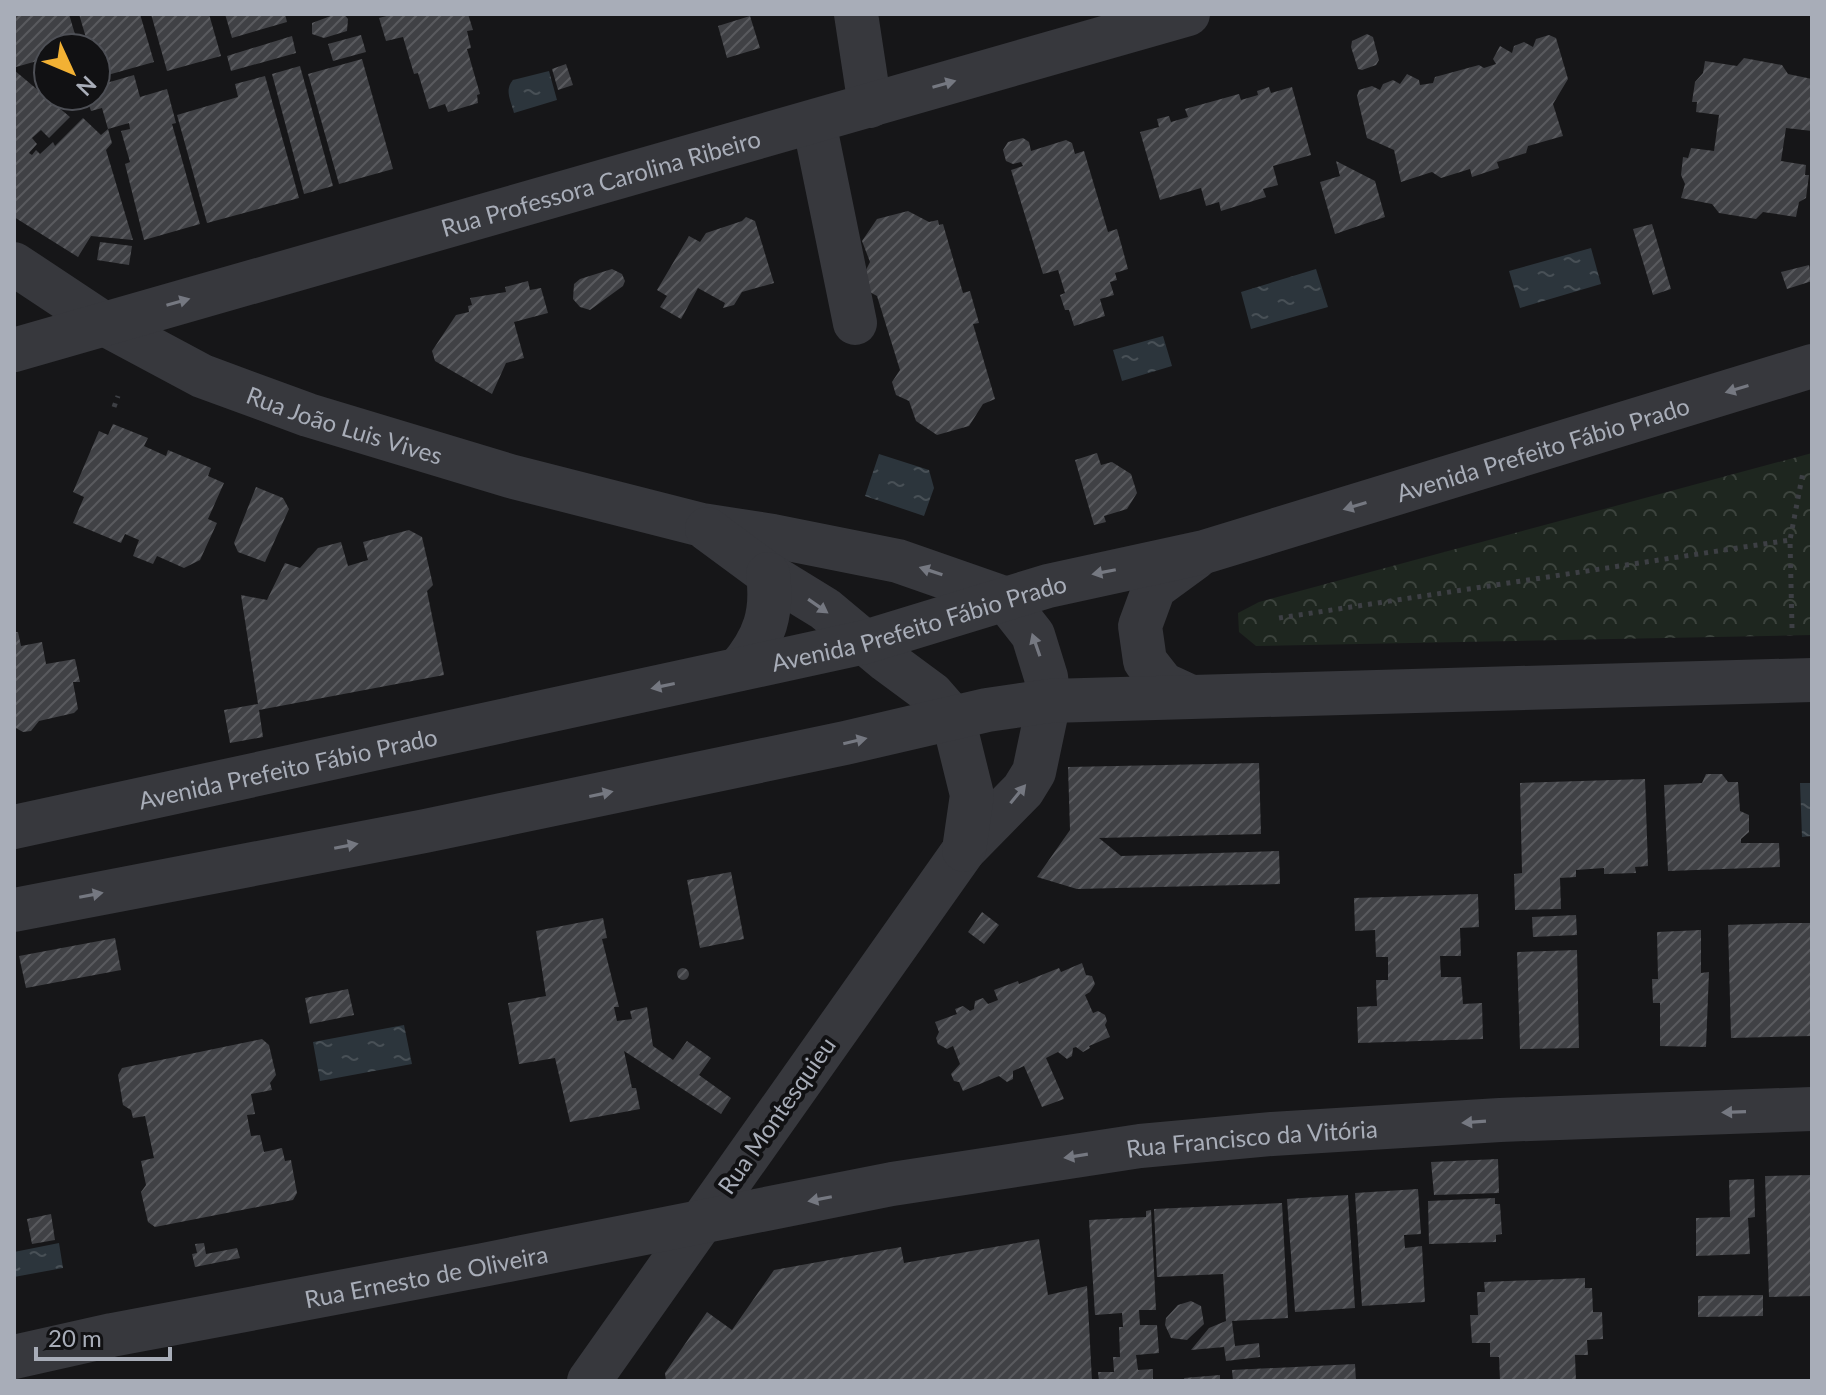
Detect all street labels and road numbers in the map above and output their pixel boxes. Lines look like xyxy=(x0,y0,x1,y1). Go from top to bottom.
street label: Rua Professora Carolina Ribeiro xyxy=(437,123,763,242)
street label: Rua João Luis Vives xyxy=(243,379,446,469)
street label: Avenida Prefeito Fábio Prado xyxy=(1392,390,1693,507)
street label: Avenida Prefeito Fábio Prado xyxy=(769,568,1069,676)
street label: Avenida Prefeito Fábio Prado xyxy=(135,721,440,814)
street label: Rua Montesquieu xyxy=(711,1031,841,1199)
street label: Rua Francisco da Vitória xyxy=(1124,1113,1379,1162)
street label: Rua Ernesto de Oliveira xyxy=(302,1238,550,1313)

